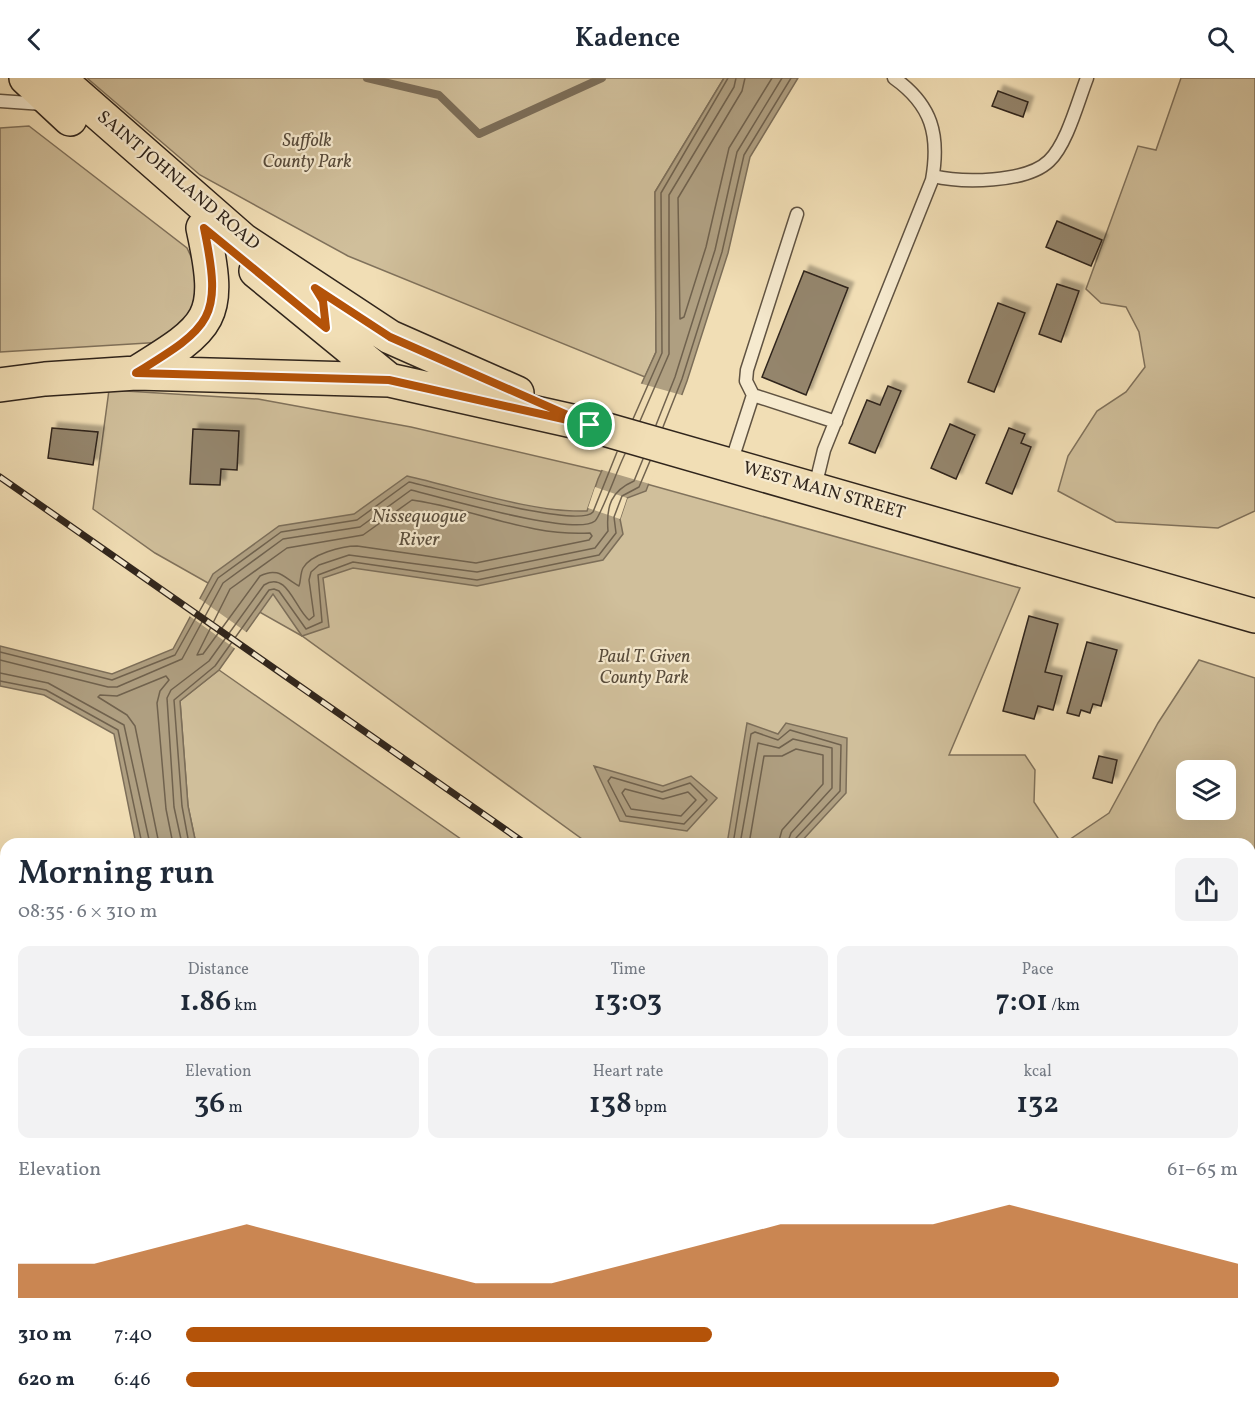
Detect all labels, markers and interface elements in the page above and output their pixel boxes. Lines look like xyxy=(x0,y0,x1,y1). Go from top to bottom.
text: Kadence xyxy=(575,20,680,58)
icon: back xyxy=(18,23,51,56)
icon: search xyxy=(1204,23,1237,56)
street label: SAINT JOHNLAND ROAD xyxy=(91,105,265,257)
park label: Suffolk County Park xyxy=(262,129,352,175)
pin xyxy=(564,399,615,450)
icon: arrive xyxy=(573,408,606,441)
street label: WEST MAIN STREET xyxy=(740,456,909,526)
water label: Nissequogue River xyxy=(371,503,467,554)
park label: Paul T. Given County Park xyxy=(598,645,690,691)
map controls xyxy=(1176,760,1236,820)
button: layers xyxy=(1176,760,1236,820)
text: Morning run xyxy=(18,852,215,898)
button: share xyxy=(1175,858,1238,921)
text: 08:35 · 6 × 310 m xyxy=(18,898,158,926)
text: Distance xyxy=(188,959,249,981)
text: Time xyxy=(610,959,646,981)
text: Pace xyxy=(1022,959,1054,981)
text: 1.86 xyxy=(179,981,231,1023)
text: 13:03 xyxy=(594,981,662,1023)
text: 7:01 xyxy=(995,981,1048,1023)
text: km xyxy=(231,995,257,1017)
text: /km xyxy=(1048,995,1080,1017)
text: Elevation xyxy=(185,1061,252,1083)
text: Heart rate xyxy=(593,1061,663,1083)
text: kcal xyxy=(1023,1061,1052,1083)
text: 36 xyxy=(194,1083,225,1125)
text: 138 xyxy=(589,1083,632,1125)
text: 132 xyxy=(1016,1083,1059,1125)
text: m xyxy=(225,1097,243,1119)
text: bpm xyxy=(632,1097,667,1119)
text: Elevation xyxy=(18,1156,101,1184)
text: 61–65 m xyxy=(1167,1156,1238,1184)
text: 310 m xyxy=(18,1321,72,1349)
text: 7:40 xyxy=(114,1321,152,1349)
text: 620 m xyxy=(18,1366,75,1394)
text: 6:46 xyxy=(114,1366,151,1394)

